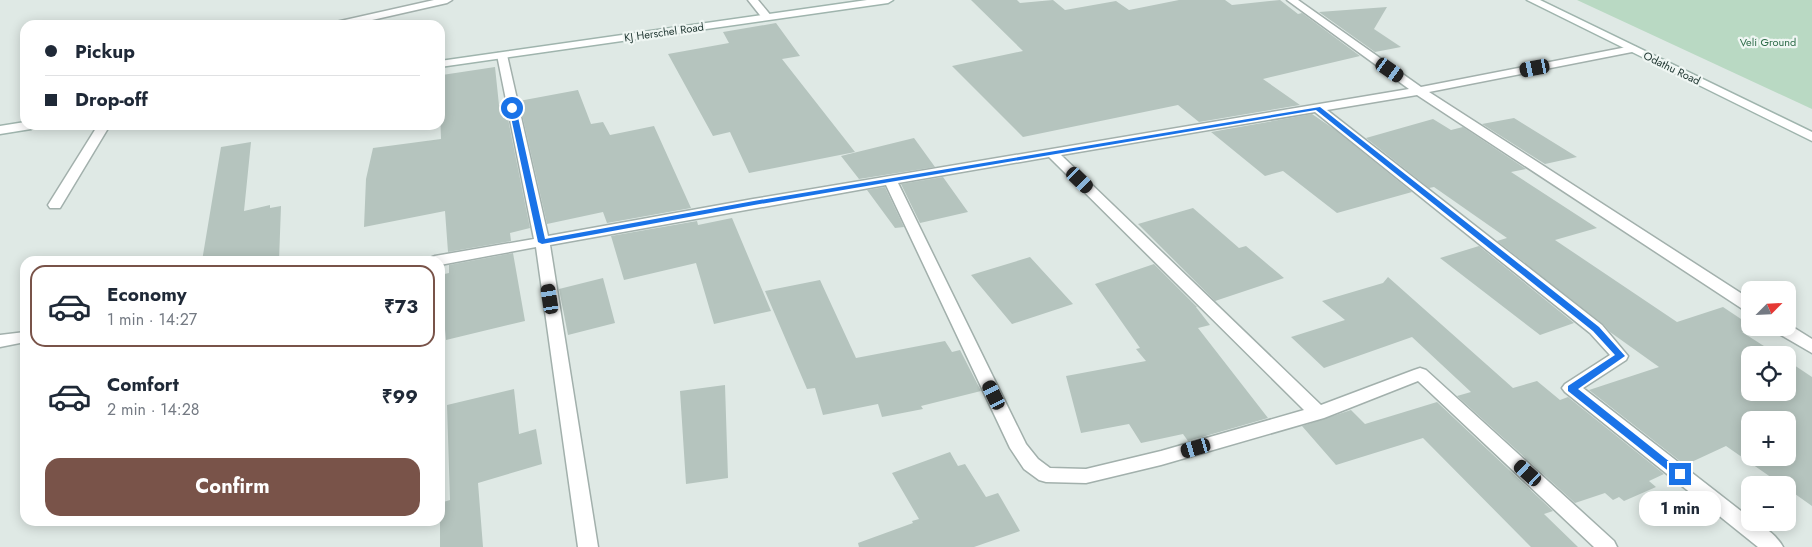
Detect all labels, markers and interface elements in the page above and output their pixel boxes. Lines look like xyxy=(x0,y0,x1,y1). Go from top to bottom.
street label: KJ Herschel Road xyxy=(623,19,705,45)
park label: Veli Ground xyxy=(1740,34,1796,50)
text: Pickup xyxy=(75,38,135,65)
street label: Odathu Road xyxy=(1641,47,1703,89)
car xyxy=(1373,55,1406,85)
car xyxy=(1518,58,1551,78)
text: Drop-off xyxy=(75,86,148,113)
route start xyxy=(501,97,523,119)
car xyxy=(1064,164,1096,196)
text: Economy xyxy=(107,281,187,308)
north arrow xyxy=(1741,281,1796,336)
map controls xyxy=(1741,281,1796,531)
car xyxy=(540,283,559,315)
icon: car xyxy=(47,284,92,329)
text: ₹73 xyxy=(384,293,418,320)
text: 1 min · 14:27 xyxy=(107,308,197,331)
button: locate xyxy=(1741,346,1796,401)
text: Comfort xyxy=(107,371,179,398)
icon: car xyxy=(47,374,92,419)
car xyxy=(980,378,1007,412)
text: ₹99 xyxy=(382,383,418,410)
text: 2 min · 14:28 xyxy=(107,398,200,421)
button: + xyxy=(1741,411,1796,466)
car xyxy=(1179,437,1212,459)
car xyxy=(1511,457,1544,489)
button: Confirm xyxy=(45,458,420,516)
route end xyxy=(1669,463,1691,485)
button: − xyxy=(1741,476,1796,531)
callout: 1 min xyxy=(1639,492,1721,526)
text: 1 min xyxy=(1660,497,1700,520)

